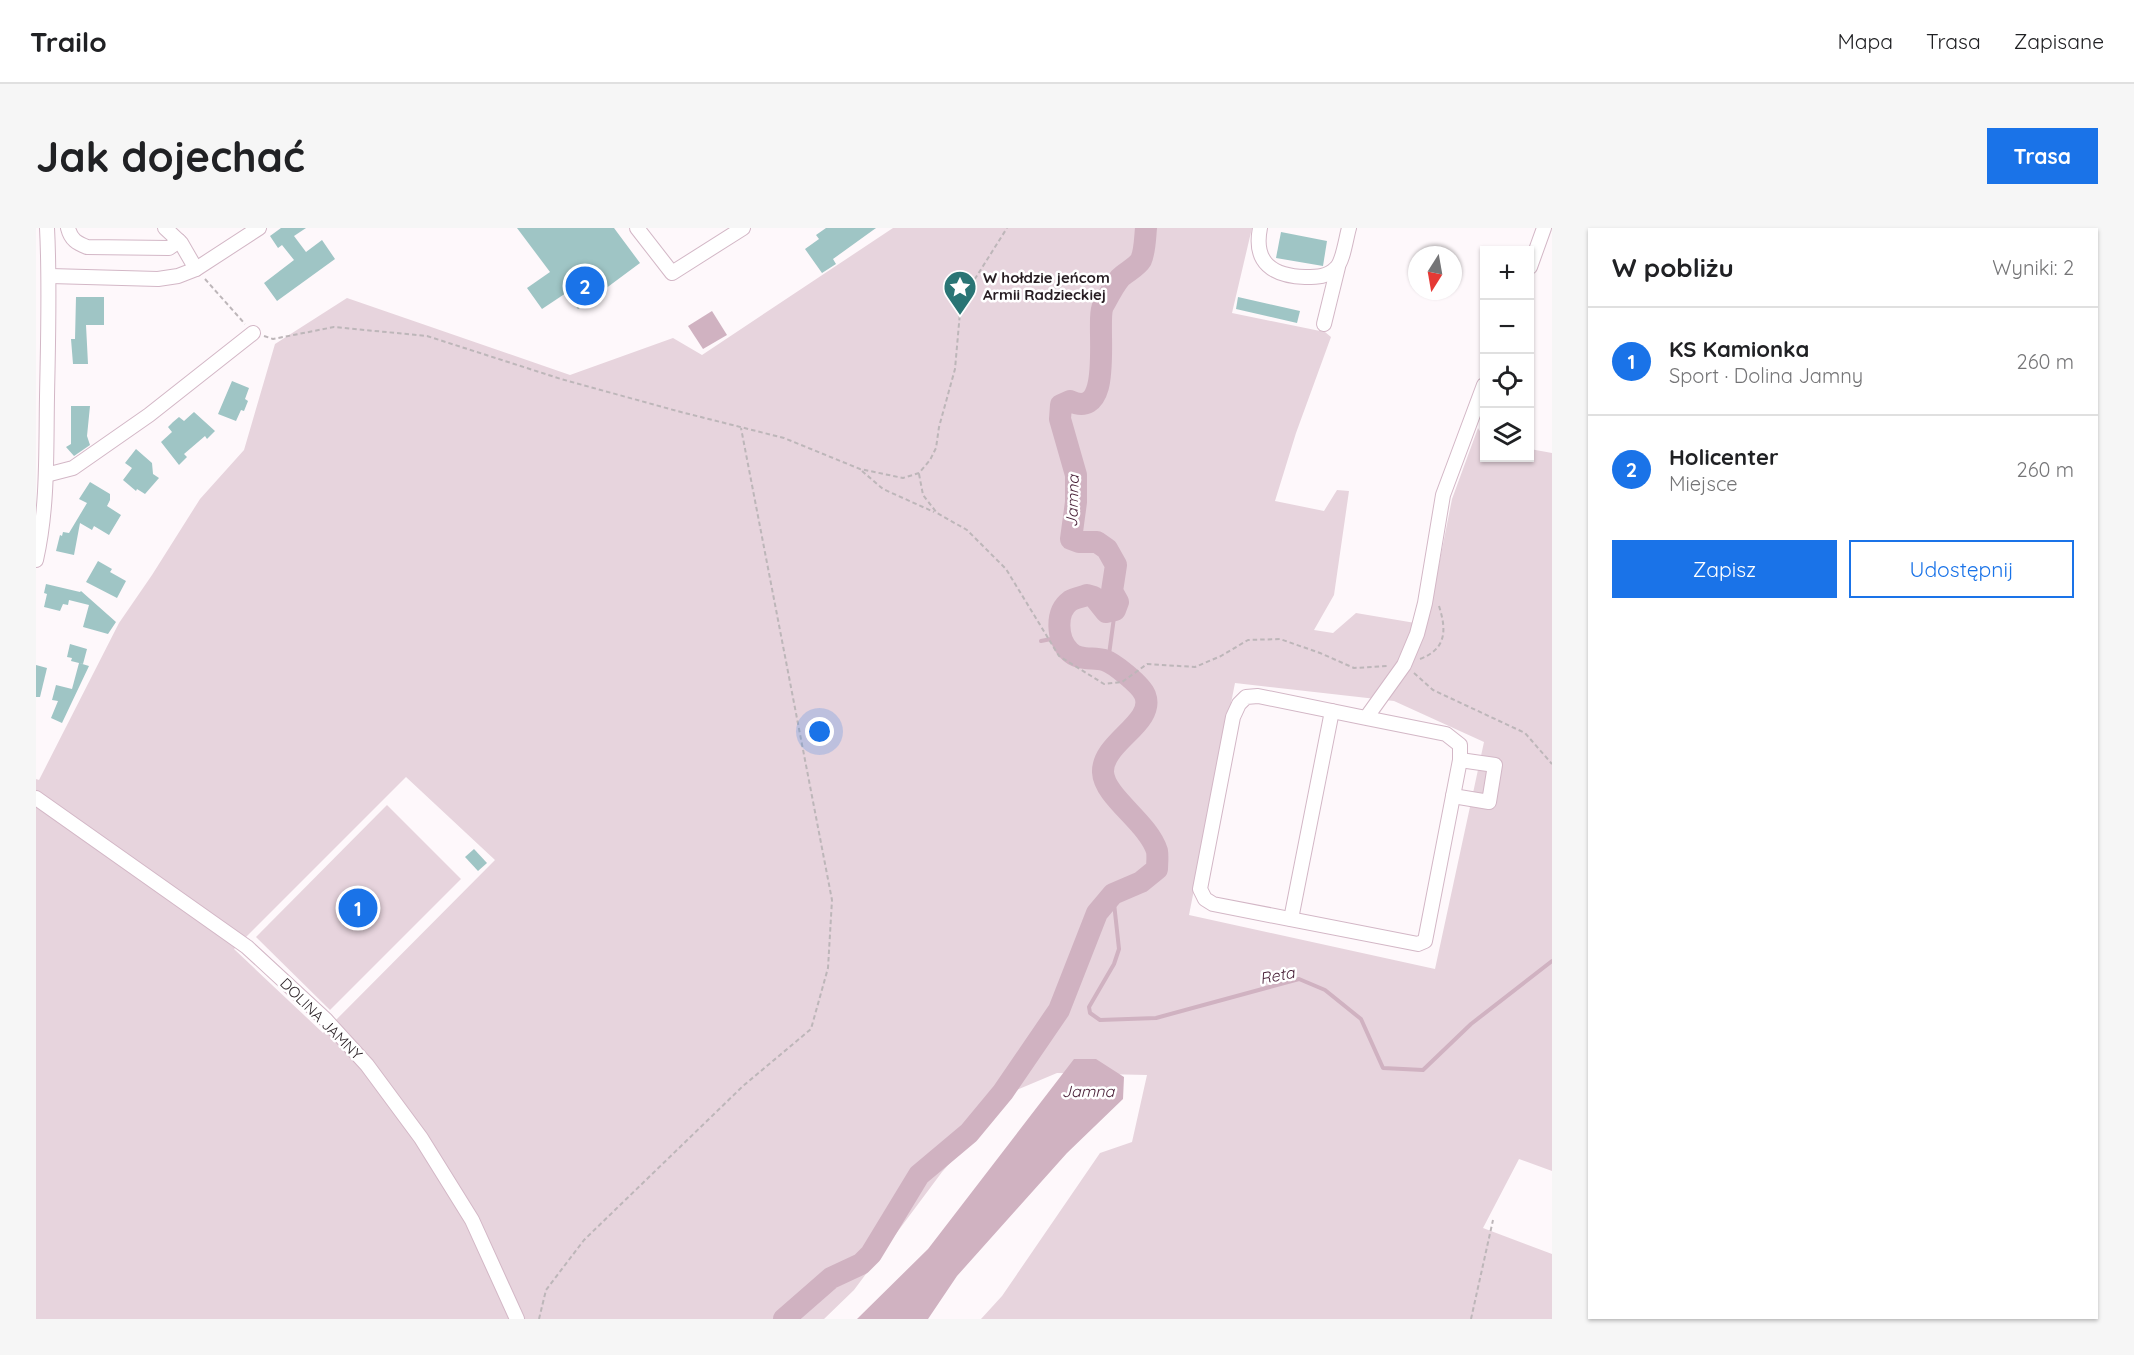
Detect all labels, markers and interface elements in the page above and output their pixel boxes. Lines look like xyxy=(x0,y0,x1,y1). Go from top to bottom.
text: Trailo xyxy=(30,24,107,59)
text: Mapa xyxy=(1838,28,1893,54)
text: Trasa xyxy=(1926,28,1981,54)
text: Zapisane xyxy=(2014,28,2104,54)
button: Trasa xyxy=(1987,128,2098,184)
text: Jak dojechać xyxy=(36,130,305,183)
north arrow xyxy=(1408,246,1462,300)
map controls xyxy=(1480,246,1534,462)
button: + xyxy=(1480,246,1534,300)
text: W pobliżu xyxy=(1612,251,1734,284)
text: Wyniki: 2 xyxy=(1992,255,2074,280)
pin: 2 xyxy=(566,264,604,308)
place label: W hołdzie jeńcom Armii Radzieckiej xyxy=(983,268,1110,304)
place icon: W hołdzie jeńcom Armii Radzieckiej xyxy=(942,269,978,316)
button: − xyxy=(1480,300,1534,354)
text: KS Kamionka xyxy=(1669,335,1809,363)
text: 1 xyxy=(1628,349,1635,374)
text: 260 m xyxy=(2017,349,2074,374)
button: locate xyxy=(1480,354,1534,408)
text: Sport · Dolina Jamny xyxy=(1669,363,1863,388)
button: layers xyxy=(1480,408,1534,462)
text: Holicenter xyxy=(1669,443,1779,471)
text: 2 xyxy=(1626,457,1637,482)
text: 260 m xyxy=(2017,457,2074,482)
text: Miejsce xyxy=(1669,471,1738,496)
water label: Jamna xyxy=(1061,473,1083,528)
button: Zapisz xyxy=(1612,540,1837,598)
button: Udostępnij xyxy=(1849,540,2074,598)
your location xyxy=(805,717,834,746)
pin: 1 xyxy=(338,886,378,930)
water label: Reta xyxy=(1258,962,1297,988)
street label: DOLINA JAMNY xyxy=(276,974,367,1064)
water label: Jamna xyxy=(1062,1081,1115,1101)

